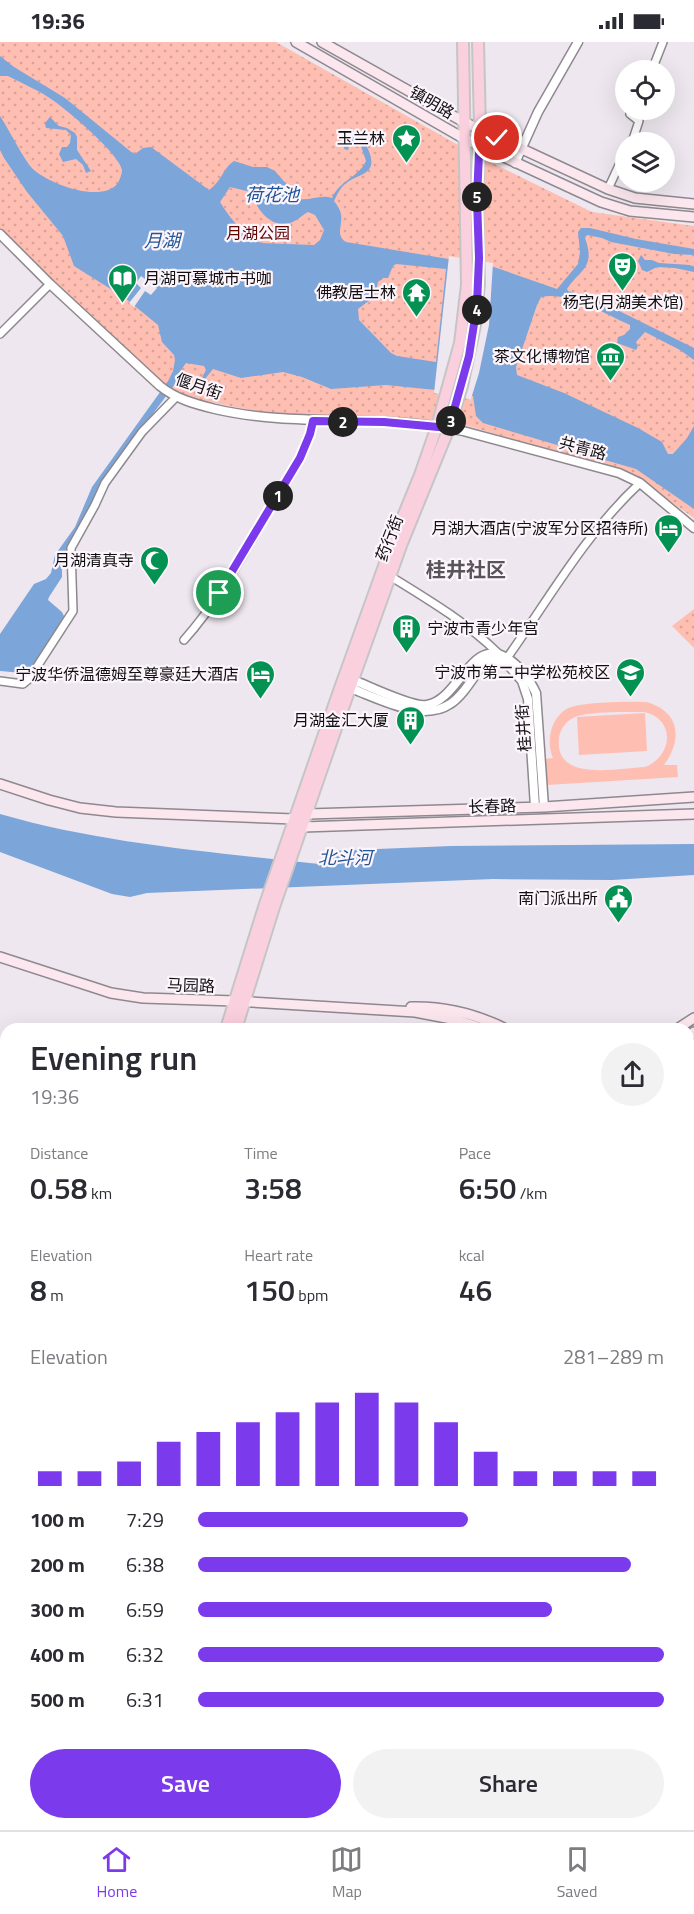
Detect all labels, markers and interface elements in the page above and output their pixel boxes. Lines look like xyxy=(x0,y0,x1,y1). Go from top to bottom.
text: 19:36 xyxy=(30,4,85,38)
map controls xyxy=(615,60,675,192)
button: locate xyxy=(615,60,675,120)
street label: 镇明路 xyxy=(405,80,459,124)
pin xyxy=(471,112,522,163)
icon: check xyxy=(480,121,513,154)
place icon: 玉兰林 xyxy=(390,122,422,164)
place label: 玉兰林 xyxy=(337,126,385,150)
button: layers xyxy=(615,132,675,192)
water label: 荷花池 xyxy=(245,181,301,208)
pin: 5 xyxy=(462,182,492,212)
text: 5 xyxy=(473,185,481,209)
park label: 月湖公园 xyxy=(226,221,290,245)
water label: 月湖 xyxy=(144,227,183,254)
theatre icon: 杨宅(月湖美术馆) xyxy=(607,250,639,292)
library icon: 月湖可慕城市书咖 xyxy=(107,262,139,304)
place label: 月湖可慕城市书咖 xyxy=(144,266,272,290)
temple icon: 佛教居士林 xyxy=(401,276,433,318)
place label: 佛教居士林 xyxy=(316,280,396,304)
place label: 杨宅(月湖美术馆) xyxy=(563,290,683,314)
pin: 4 xyxy=(462,295,492,325)
text: 4 xyxy=(473,298,481,322)
museum icon: 茶文化博物馆 xyxy=(595,340,627,382)
place label: 茶文化博物馆 xyxy=(494,344,590,368)
street label: 偃月街 xyxy=(172,367,226,405)
pin: 3 xyxy=(436,406,466,436)
pin: 2 xyxy=(328,407,358,437)
text: 3 xyxy=(447,409,455,433)
text: 2 xyxy=(339,410,347,434)
street label: 共青路 xyxy=(557,430,609,466)
pin: 1 xyxy=(263,481,293,511)
text: 1 xyxy=(274,484,282,508)
street label: 药行街 xyxy=(369,511,409,565)
hotel icon: 月湖大酒店(宁波军分区招待所) xyxy=(653,512,685,554)
place label: 月湖大酒店(宁波军分区招待所) xyxy=(432,516,648,540)
mosque icon: 月湖清真寺 xyxy=(139,544,171,586)
place label: 月湖清真寺 xyxy=(54,548,134,572)
district label: 桂井社区 xyxy=(426,554,506,585)
pin xyxy=(193,567,244,618)
icon: arrive xyxy=(202,576,235,609)
building icon: 宁波市青少年宫 xyxy=(390,612,422,654)
place label: 宁波市青少年宫 xyxy=(427,616,539,640)
school or university icon: 宁波市第二中学松苑校区 xyxy=(615,656,647,698)
hotel icon: 宁波华侨温德姆至尊豪廷大酒店 xyxy=(244,658,276,700)
place label: 宁波市第二中学松苑校区 xyxy=(434,660,610,684)
place label: 宁波华侨温德姆至尊豪廷大酒店 xyxy=(15,662,239,686)
street label: 桂井街 xyxy=(509,703,537,753)
building icon: 月湖金汇大厦 xyxy=(394,704,426,746)
place label: 月湖金汇大厦 xyxy=(293,708,389,732)
street label: 长春路 xyxy=(468,793,516,819)
water label: 北斗河 xyxy=(318,844,375,871)
public building icon: 南门派出所 xyxy=(603,882,635,924)
place label: 南门派出所 xyxy=(518,886,598,910)
street label: 马园路 xyxy=(167,972,215,998)
text: Evening run xyxy=(30,1033,197,1083)
button: share xyxy=(601,1043,664,1106)
text: 19:36 xyxy=(30,1081,79,1112)
text: Distance xyxy=(30,1141,88,1165)
text: Time xyxy=(244,1141,278,1165)
text: Pace xyxy=(459,1141,491,1165)
text: 0.58 xyxy=(30,1165,88,1211)
text: 3:58 xyxy=(244,1165,302,1211)
text: 6:50 xyxy=(459,1165,516,1211)
text: km xyxy=(88,1181,112,1205)
text: /km xyxy=(516,1181,547,1205)
text: Elevation xyxy=(30,1243,92,1267)
text: Heart rate xyxy=(244,1243,313,1267)
text: kcal xyxy=(459,1243,485,1267)
text: 8 xyxy=(30,1267,47,1313)
text: 150 xyxy=(244,1267,295,1313)
text: 46 xyxy=(459,1267,492,1313)
text: m xyxy=(47,1283,64,1307)
text: bpm xyxy=(295,1283,328,1307)
text: Elevation xyxy=(30,1341,108,1372)
text: 281–289 m xyxy=(563,1341,664,1372)
text: 100 m xyxy=(30,1504,85,1535)
text: 7:29 xyxy=(126,1504,164,1535)
text: 200 m xyxy=(30,1549,85,1580)
text: 6:38 xyxy=(126,1549,164,1580)
text: 300 m xyxy=(30,1594,85,1625)
text: 6:59 xyxy=(126,1594,164,1625)
text: 400 m xyxy=(30,1639,85,1670)
text: 6:32 xyxy=(126,1639,164,1670)
text: 500 m xyxy=(30,1684,85,1715)
text: 6:31 xyxy=(126,1684,164,1715)
button: Save xyxy=(30,1749,341,1818)
button: Share xyxy=(353,1749,664,1818)
tab: Home xyxy=(97,1843,137,1903)
tab: Map xyxy=(330,1843,363,1903)
tab: Saved xyxy=(557,1843,597,1903)

